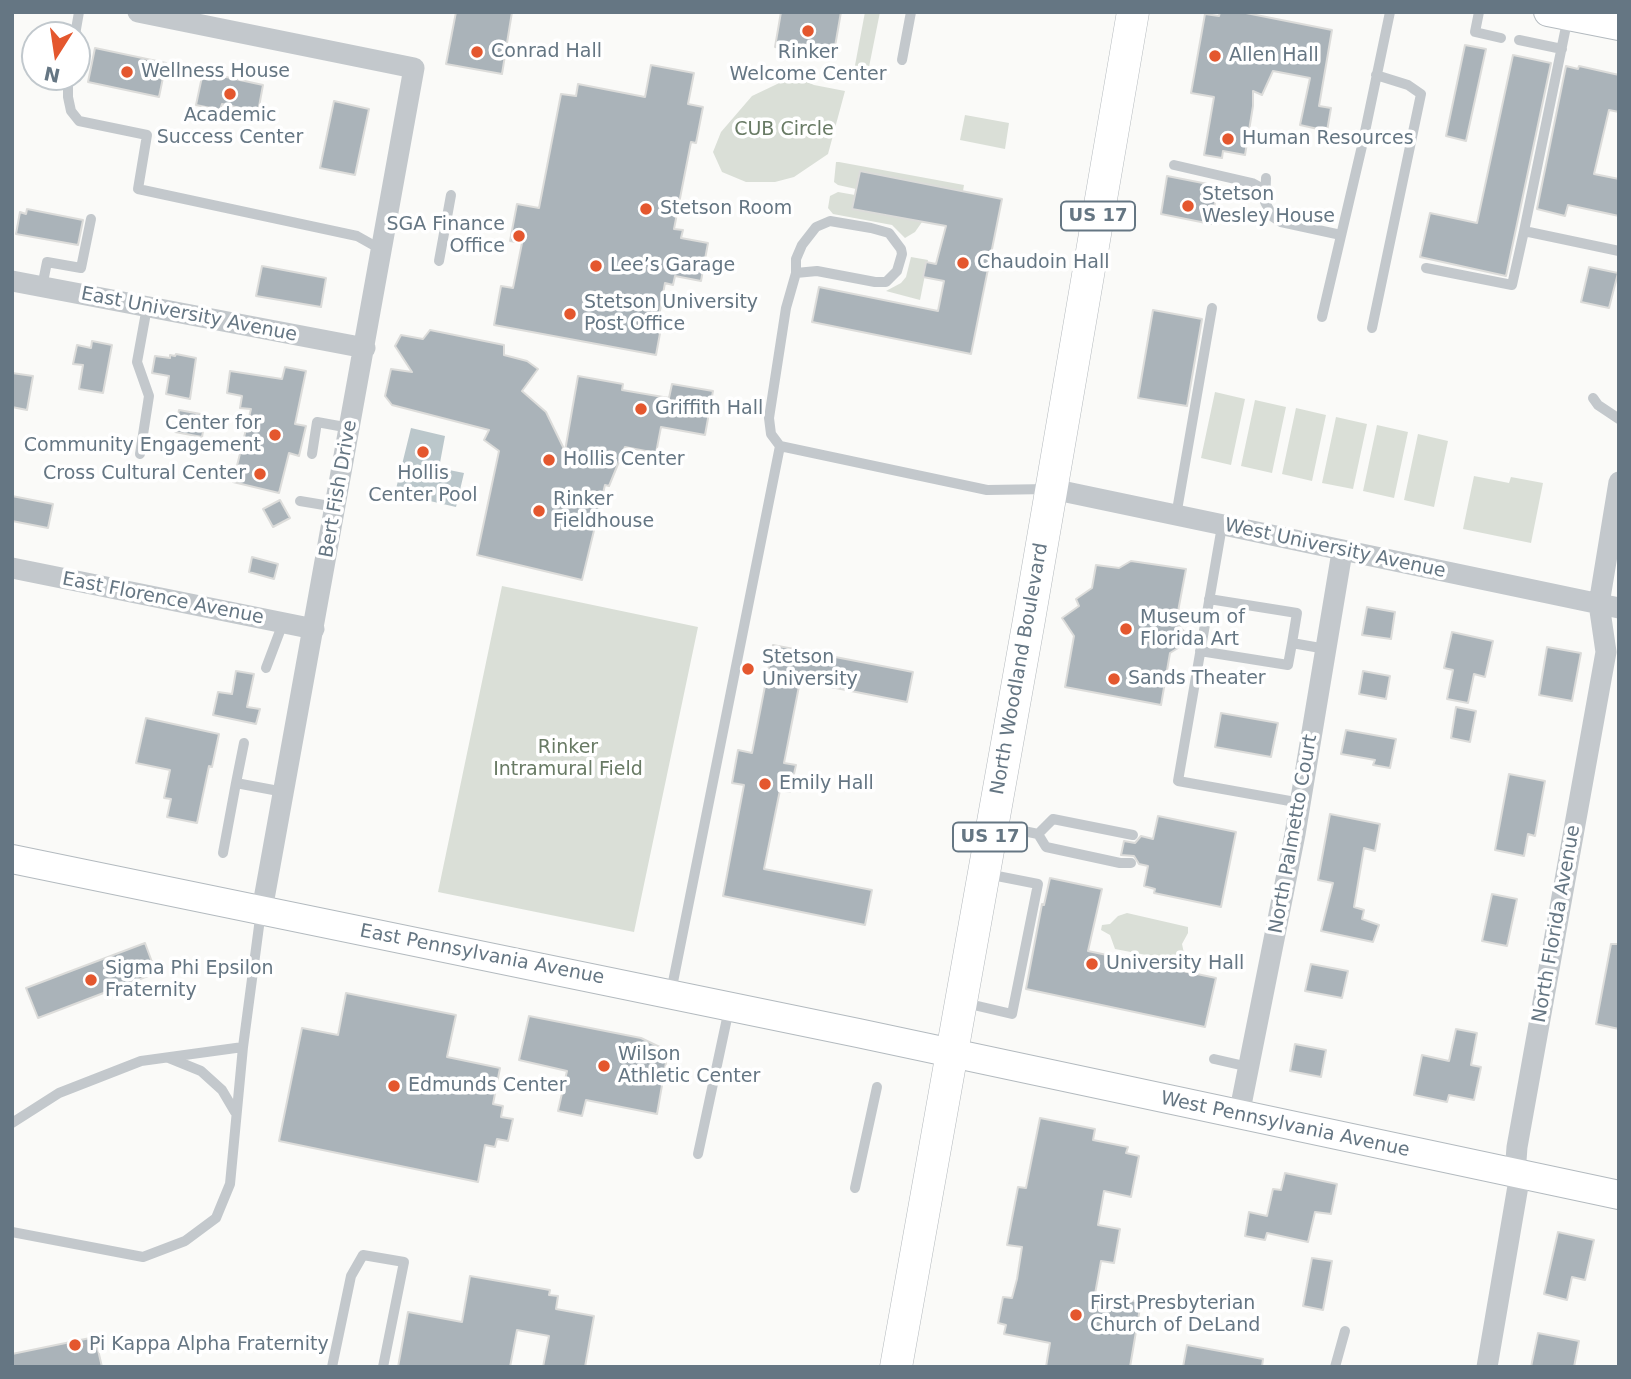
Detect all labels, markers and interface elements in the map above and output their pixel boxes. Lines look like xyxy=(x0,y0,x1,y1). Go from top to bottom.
north arrow xyxy=(21,21,91,91)
marker: Rinker Welcome Center xyxy=(800,23,816,39)
place label: Conrad Hall xyxy=(491,41,602,63)
place label: Rinker Welcome Center xyxy=(730,42,886,86)
marker: Conrad Hall xyxy=(469,44,485,60)
place label: Allen Hall xyxy=(1229,45,1319,67)
marker: Allen Hall xyxy=(1207,48,1223,64)
place label: Wellness House xyxy=(141,61,290,83)
text: N xyxy=(42,62,62,87)
marker: Wellness House xyxy=(119,64,135,80)
marker: Academic Success Center xyxy=(222,86,238,102)
place label: Academic Success Center xyxy=(157,105,303,149)
park label: CUB Circle xyxy=(734,119,834,141)
place label: Human Resources xyxy=(1242,128,1414,150)
marker: Human Resources xyxy=(1220,131,1236,147)
place label: Stetson Wesley House xyxy=(1202,184,1335,228)
place label: Stetson Room xyxy=(660,198,792,220)
marker: Stetson Wesley House xyxy=(1180,198,1196,214)
marker: Stetson Room xyxy=(638,201,654,217)
road number: US 17 xyxy=(1061,202,1135,230)
place label: SGA Finance Office xyxy=(386,214,505,258)
marker: SGA Finance Office xyxy=(511,228,527,244)
place label: Chaudoin Hall xyxy=(977,252,1110,274)
place label: Lee’s Garage xyxy=(610,255,735,277)
marker: Chaudoin Hall xyxy=(955,255,971,271)
marker: Lee’s Garage xyxy=(588,258,604,274)
street label: East University Avenue xyxy=(79,283,299,347)
place label: Stetson University Post Office xyxy=(584,292,758,336)
marker: Stetson University Post Office xyxy=(562,306,578,322)
place label: Griffith Hall xyxy=(655,398,763,420)
marker: Griffith Hall xyxy=(633,401,649,417)
place label: Center for Community Engagement xyxy=(24,413,261,457)
street label: Bert Fish Drive xyxy=(316,418,362,560)
marker: Center for Community Engagement xyxy=(267,427,283,443)
marker: Hollis Center Pool xyxy=(415,444,431,460)
place label: Hollis Center xyxy=(563,449,685,471)
marker: Hollis Center xyxy=(541,452,557,468)
place label: Cross Cultural Center xyxy=(43,463,246,485)
place label: Hollis Center Pool xyxy=(368,463,478,507)
marker: Cross Cultural Center xyxy=(252,466,268,482)
place label: Rinker Fieldhouse xyxy=(553,489,654,533)
marker: Rinker Fieldhouse xyxy=(531,503,547,519)
street label: West University Avenue xyxy=(1222,514,1448,584)
street label: North Woodland Boulevard xyxy=(987,541,1053,797)
street label: East Florence Avenue xyxy=(60,568,266,630)
place label: Museum of Florida Art xyxy=(1140,607,1245,651)
marker: Museum of Florida Art xyxy=(1118,621,1134,637)
place label: Stetson University xyxy=(762,647,858,691)
marker: Stetson University xyxy=(740,661,756,677)
place label: Sands Theater xyxy=(1128,668,1266,690)
marker: Sands Theater xyxy=(1106,671,1122,687)
street label: North Palmetto Court xyxy=(1265,733,1323,935)
park label: Rinker Intramural Field xyxy=(493,737,643,781)
place label: Emily Hall xyxy=(779,773,874,795)
marker: Emily Hall xyxy=(757,776,773,792)
road number: US 17 xyxy=(953,822,1027,852)
street label: North Florida Avenue xyxy=(1528,823,1586,1025)
street label: East Pennsylvania Avenue xyxy=(358,920,606,990)
place label: University Hall xyxy=(1106,953,1244,975)
marker: University Hall xyxy=(1084,956,1100,972)
place label: Sigma Phi Epsilon Fraternity xyxy=(105,958,274,1002)
marker: Sigma Phi Epsilon Fraternity xyxy=(83,972,99,988)
place label: Wilson Athletic Center xyxy=(618,1044,760,1088)
marker: Wilson Athletic Center xyxy=(596,1058,612,1074)
place label: Edmunds Center xyxy=(408,1075,567,1097)
marker: Edmunds Center xyxy=(386,1078,402,1094)
street label: West Pennsylvania Avenue xyxy=(1158,1087,1412,1163)
place label: First Presbyterian Church of DeLand xyxy=(1090,1293,1260,1337)
marker: First Presbyterian Church of DeLand xyxy=(1068,1307,1084,1323)
place label: Pi Kappa Alpha Fraternity xyxy=(89,1334,329,1356)
marker: Pi Kappa Alpha Fraternity xyxy=(67,1337,83,1353)

